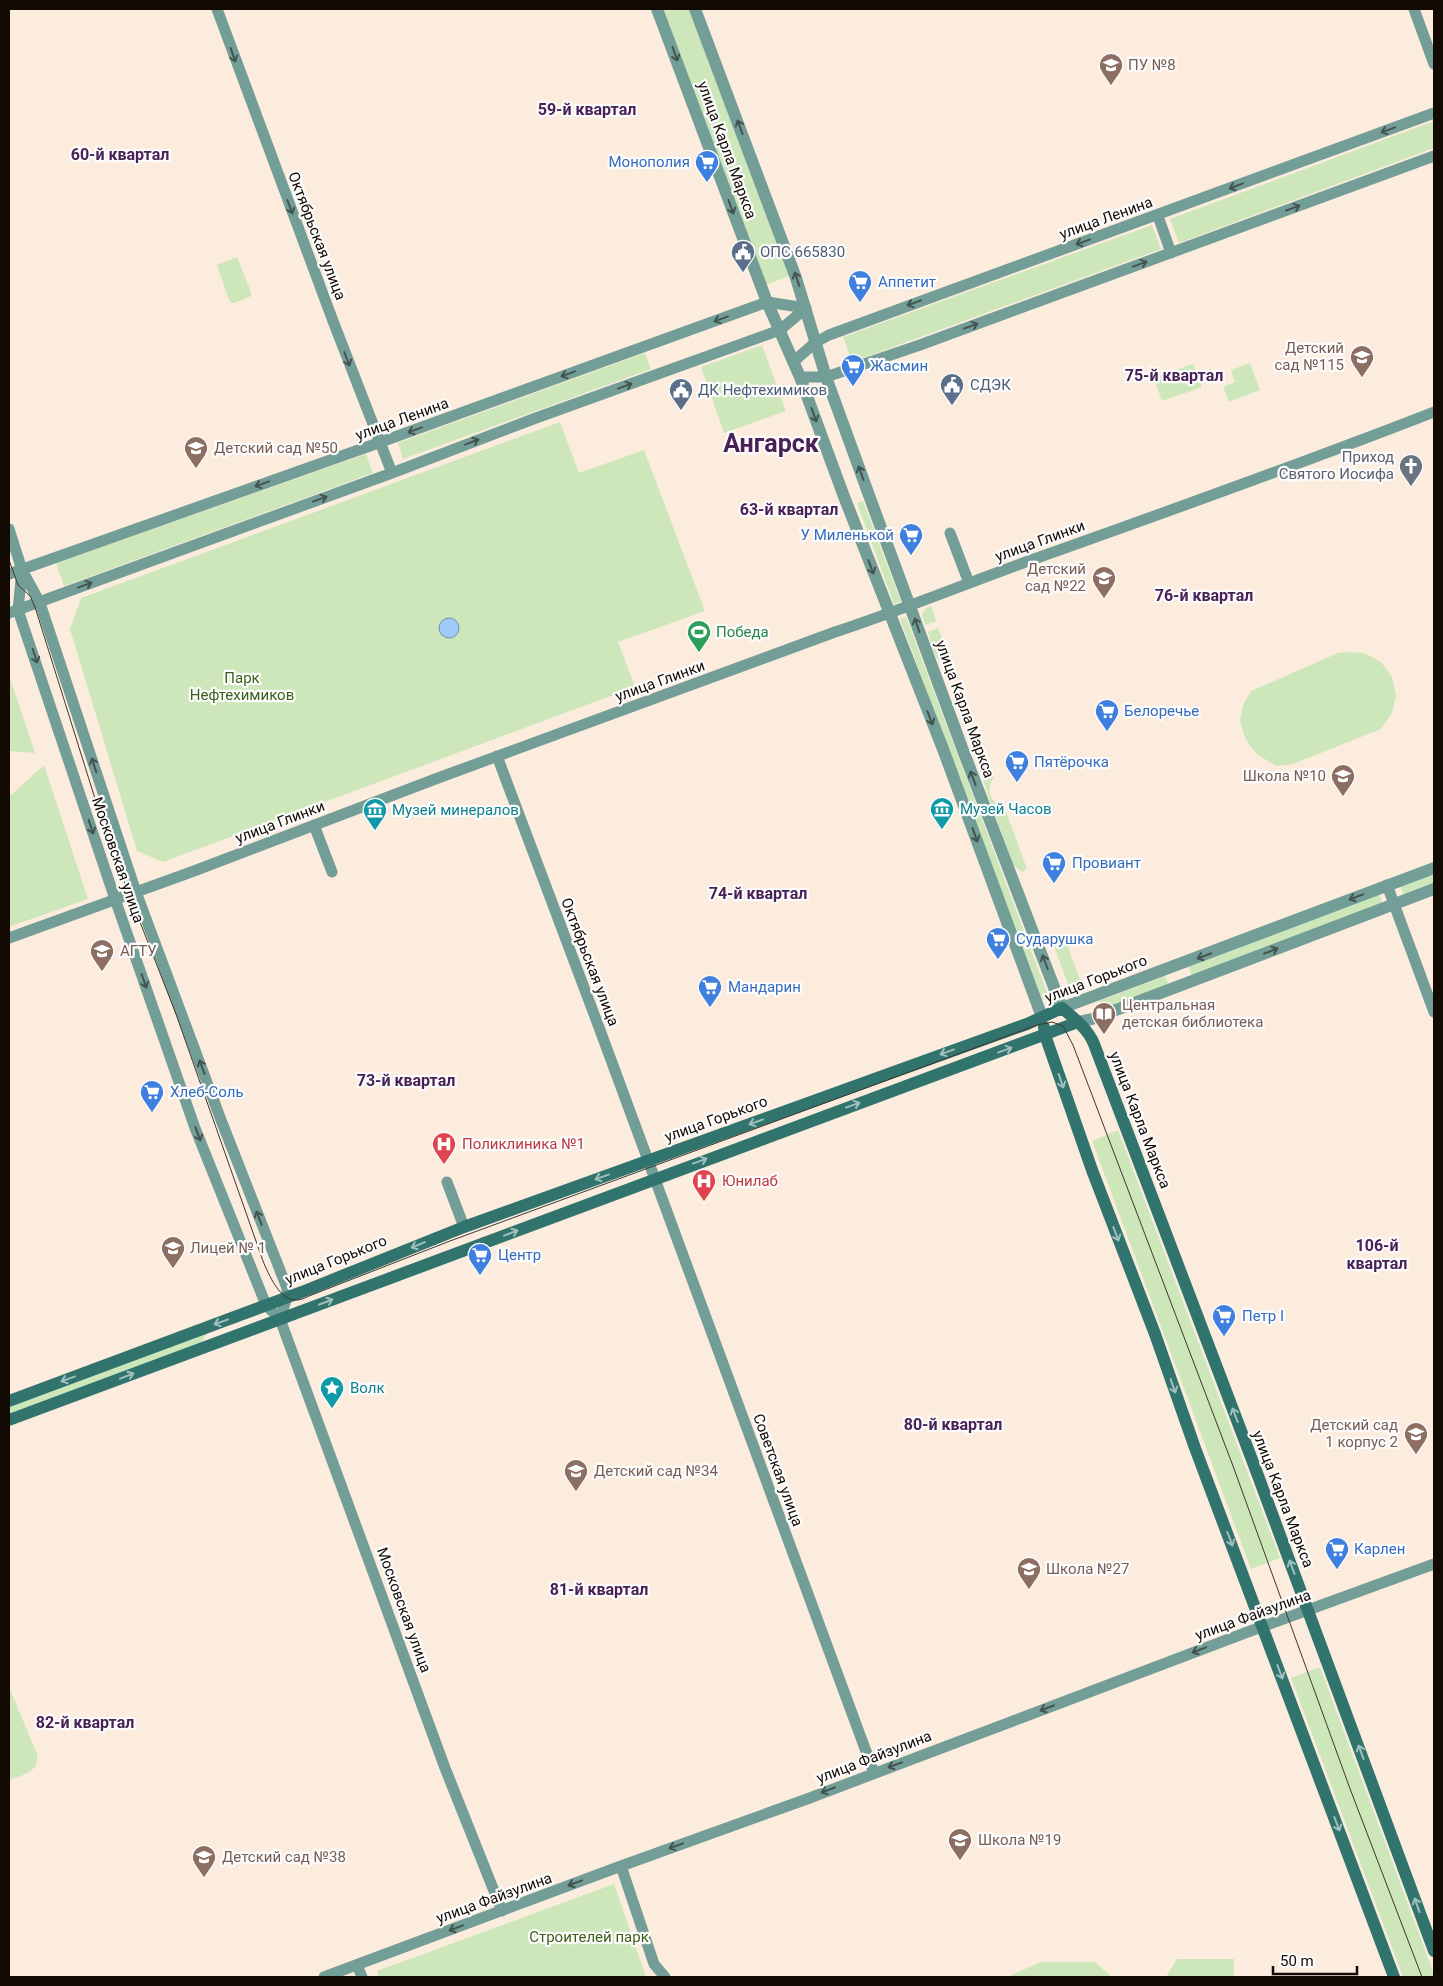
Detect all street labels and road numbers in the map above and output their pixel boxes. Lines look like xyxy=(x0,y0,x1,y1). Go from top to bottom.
street label: улица Карла Маркса xyxy=(694,79,760,221)
street label: Октябрьская улица xyxy=(284,169,350,303)
street label: улица Ленина xyxy=(1057,193,1155,243)
street label: улица Ленина xyxy=(353,394,451,444)
street label: улица Глинки xyxy=(993,516,1087,566)
street label: улица Карла Маркса xyxy=(932,638,998,780)
street label: улица Глинки xyxy=(613,656,707,706)
street label: Московская улица xyxy=(88,795,148,925)
street label: улица Глинки xyxy=(233,797,327,847)
street label: Октябрьская улица xyxy=(557,895,623,1029)
street label: улица Горького xyxy=(1042,951,1150,1007)
street label: улица Карла Маркса xyxy=(1106,1049,1174,1191)
street label: улица Горького xyxy=(662,1092,770,1146)
street label: улица Горького xyxy=(282,1231,390,1289)
street label: Советская улица xyxy=(749,1411,807,1529)
street label: улица Карла Маркса xyxy=(1249,1428,1317,1570)
street label: Московская улица xyxy=(373,1545,435,1675)
street label: улица Файзулина xyxy=(1193,1586,1313,1644)
street label: улица Файзулина xyxy=(814,1727,934,1787)
street label: улица Файзулина xyxy=(434,1869,554,1927)

